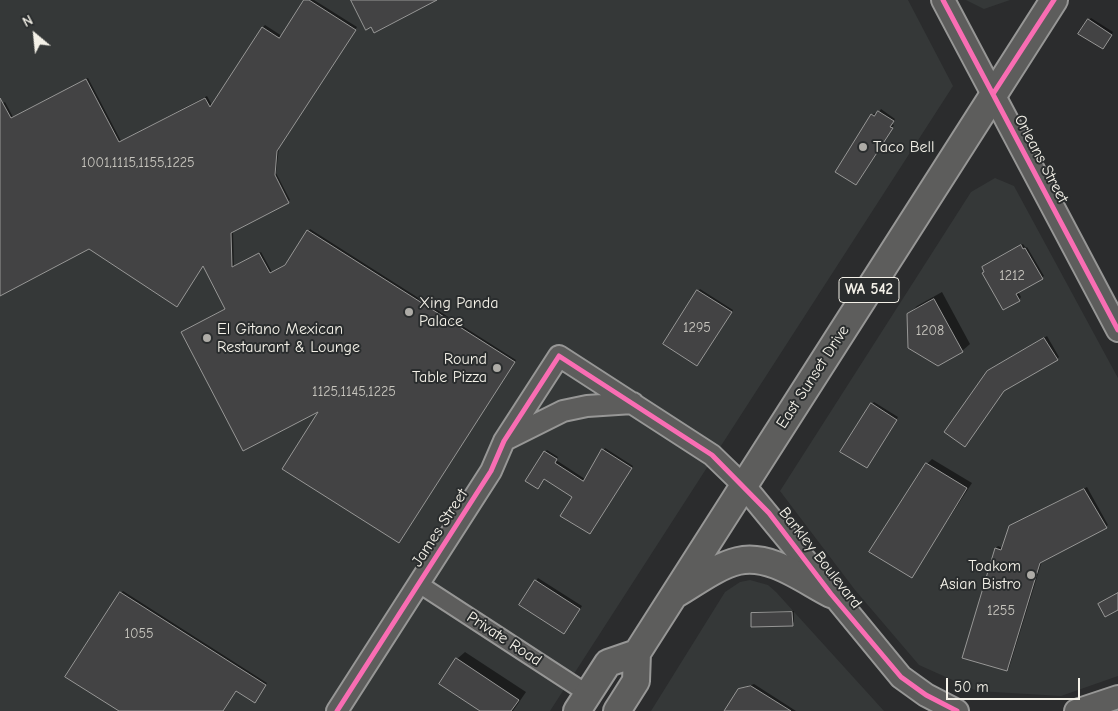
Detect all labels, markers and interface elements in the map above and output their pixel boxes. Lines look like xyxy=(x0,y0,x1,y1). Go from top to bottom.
north arrow xyxy=(10,10,60,60)
text: N xyxy=(20,12,36,31)
street label: Orleans Street xyxy=(1010,112,1072,206)
place label: Taco Bell xyxy=(873,137,935,157)
marker: Taco Bell xyxy=(857,141,869,153)
house number: 1001,1115,1155,1225 xyxy=(81,155,195,171)
house number: 1212 xyxy=(999,268,1025,284)
road number: WA 542 xyxy=(839,278,899,302)
place label: Xing Panda Palace xyxy=(419,293,498,331)
marker: Xing Panda Palace xyxy=(403,306,415,318)
place label: El Gitano Mexican Restaurant & Lounge xyxy=(217,319,360,357)
house number: 1295 xyxy=(683,320,711,336)
street label: East Sunset Drive xyxy=(772,322,854,432)
house number: 1208 xyxy=(916,323,944,339)
marker: El Gitano Mexican Restaurant & Lounge xyxy=(201,332,213,344)
place label: Round Table Pizza xyxy=(412,349,487,387)
marker: Round Table Pizza xyxy=(491,362,503,374)
house number: 1125,1145,1225 xyxy=(312,384,396,400)
street label: James Street xyxy=(408,486,472,570)
street label: Barkley Boulevard xyxy=(774,503,866,613)
place label: Toakom Asian Bistro xyxy=(940,556,1021,594)
marker: Toakom Asian Bistro xyxy=(1025,569,1037,581)
house number: 1255 xyxy=(987,603,1015,619)
street label: Private Road xyxy=(463,608,545,670)
house number: 1055 xyxy=(124,626,154,642)
scale bar xyxy=(948,668,1082,700)
text: 50 m xyxy=(954,678,989,696)

